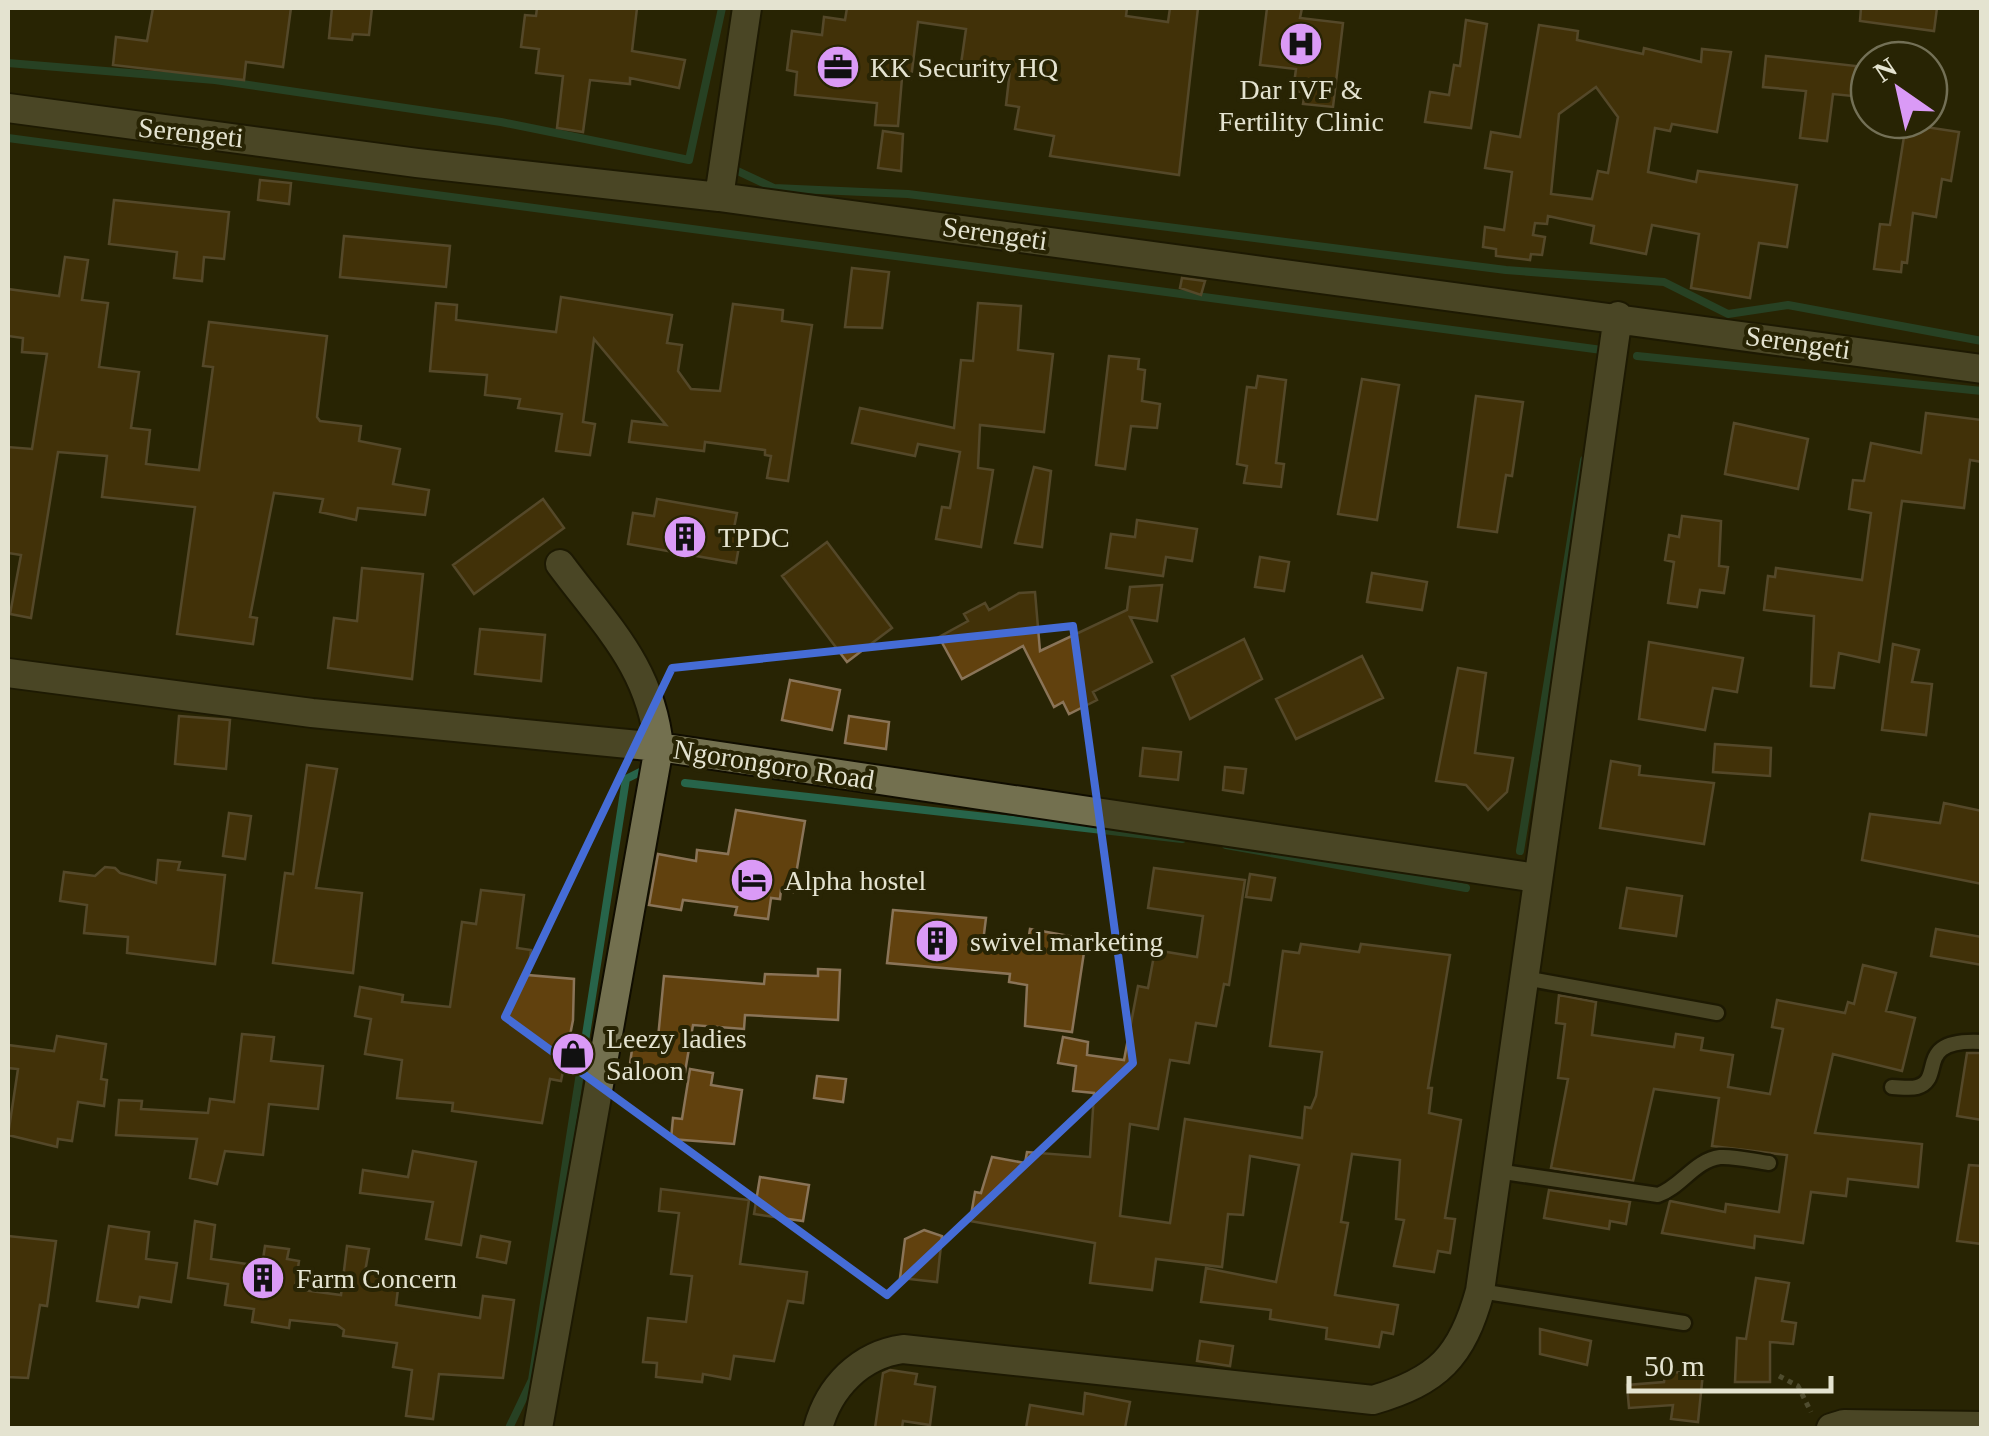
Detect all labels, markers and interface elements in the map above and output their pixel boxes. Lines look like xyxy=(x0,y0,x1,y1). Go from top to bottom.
hospital icon: Dar IVF & Fertility Clinic xyxy=(1278,21,1324,67)
north arrow xyxy=(1849,40,1949,140)
office icon: KK Security HQ xyxy=(815,44,861,90)
text: N xyxy=(1868,51,1902,88)
place label: KK Security HQ xyxy=(870,52,1058,83)
place label: Dar IVF & Fertility Clinic xyxy=(1218,74,1384,137)
street label: Serengeti xyxy=(137,112,245,153)
street label: Serengeti xyxy=(940,211,1050,256)
street label: Serengeti xyxy=(1743,320,1853,365)
building icon: TPDC xyxy=(662,514,708,560)
place label: TPDC xyxy=(718,522,790,553)
street label: Ngorongoro Road xyxy=(671,733,877,796)
hotel icon: Alpha hostel xyxy=(729,857,775,903)
place label: Alpha hostel xyxy=(784,865,927,896)
building icon: swivel marketing xyxy=(914,918,960,964)
place label: swivel marketing xyxy=(970,926,1164,957)
place label: Leezy ladies Saloon xyxy=(606,1023,747,1086)
shop icon: Leezy ladies Saloon xyxy=(550,1031,596,1077)
building icon: Farm Concern xyxy=(240,1255,286,1301)
place label: Farm Concern xyxy=(296,1263,457,1294)
scale bar xyxy=(1629,1331,1832,1393)
text: 50 m xyxy=(1644,1349,1705,1382)

